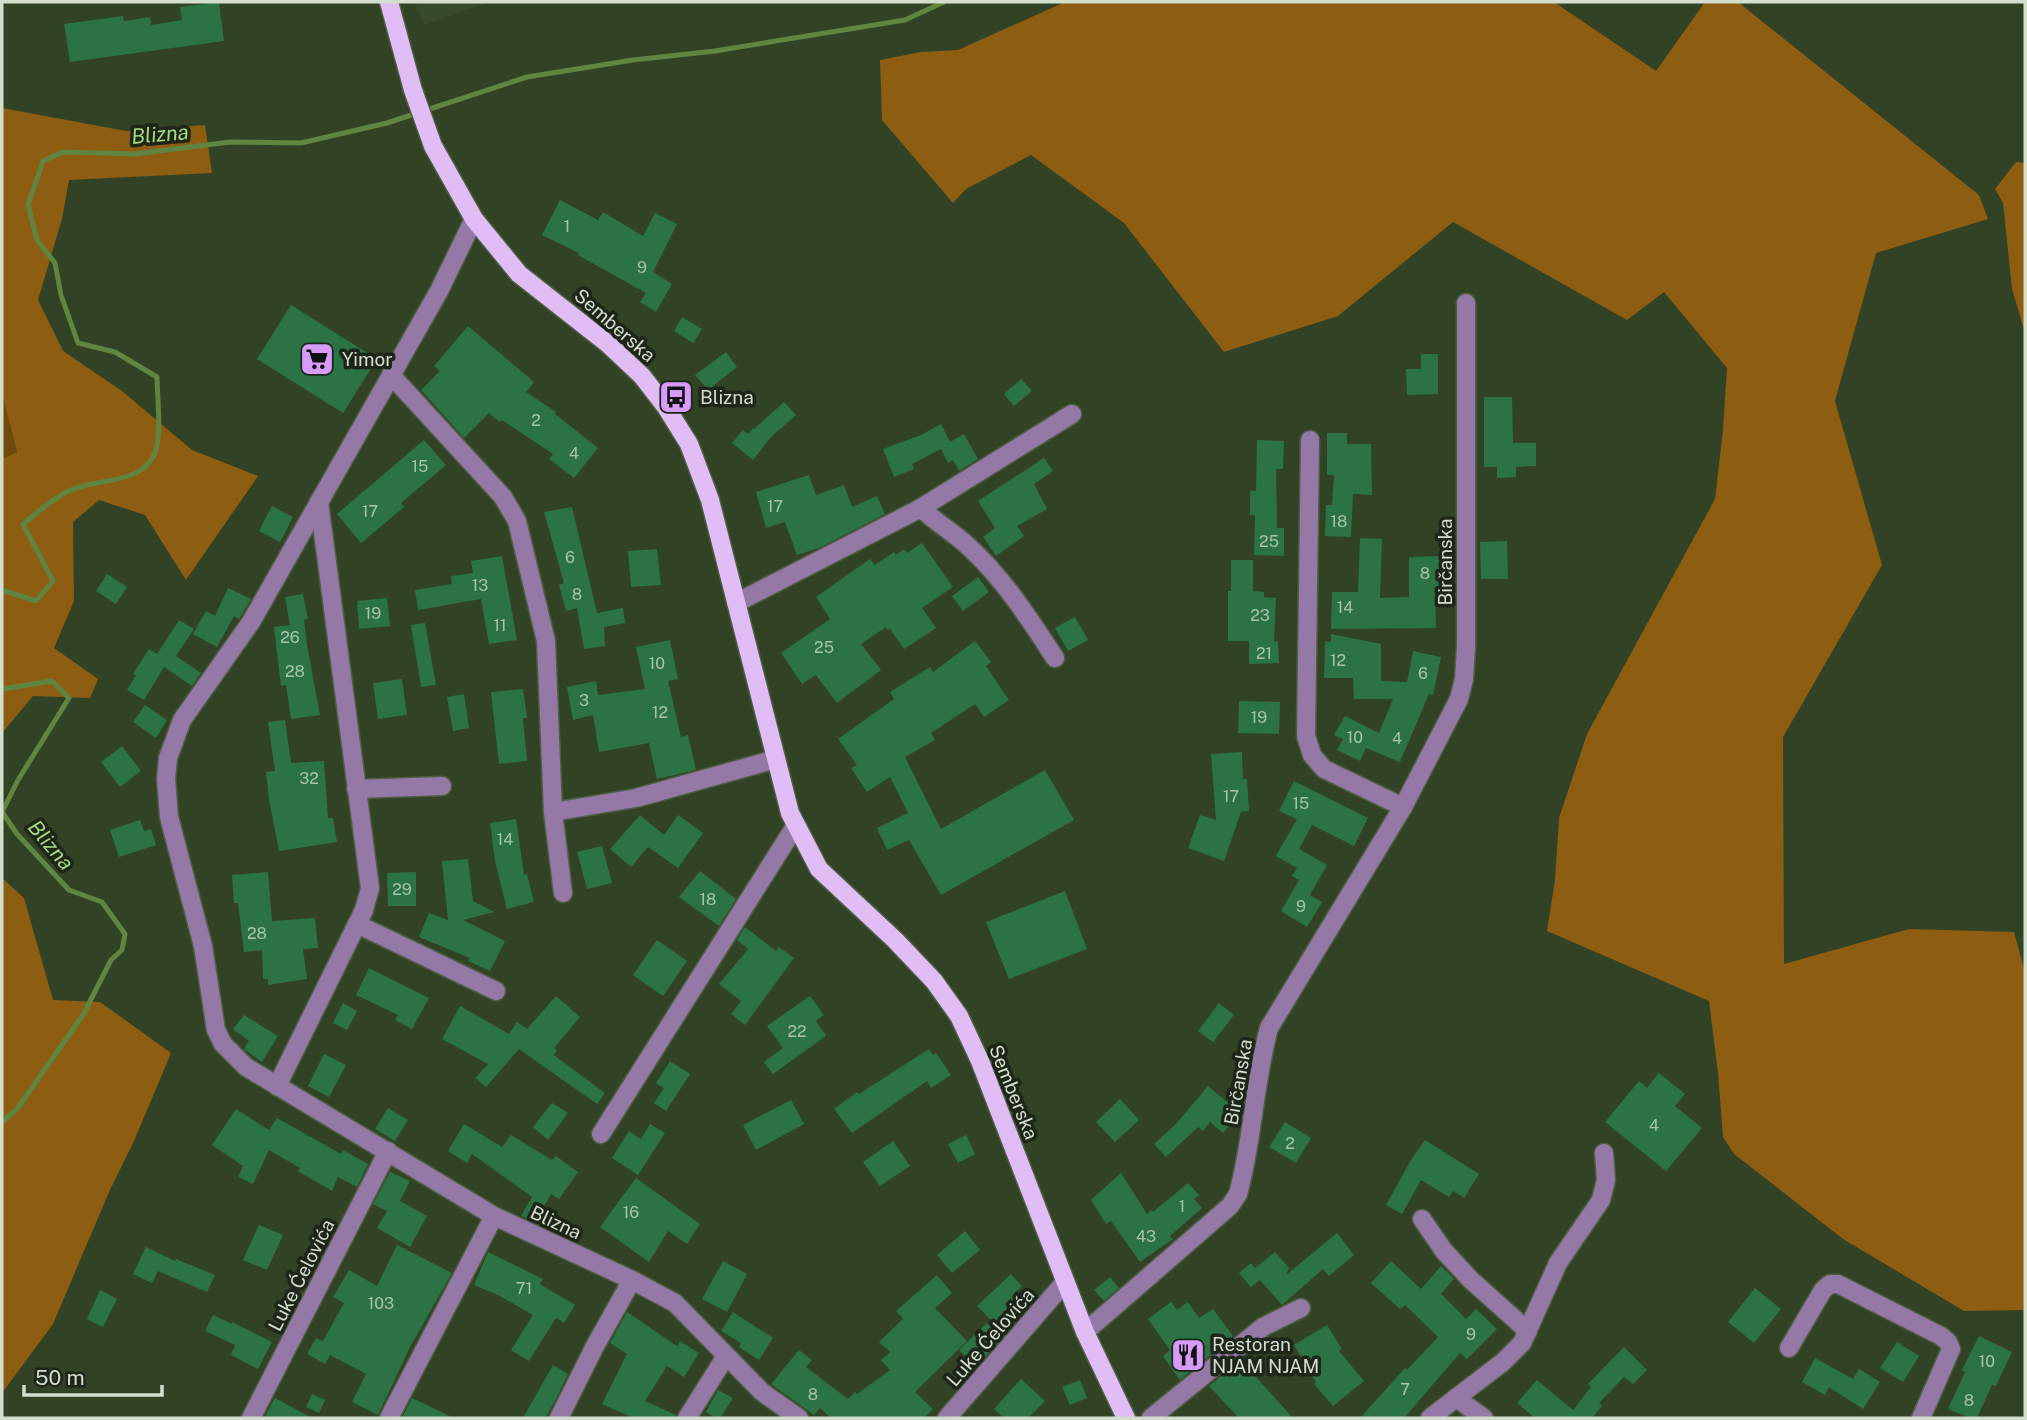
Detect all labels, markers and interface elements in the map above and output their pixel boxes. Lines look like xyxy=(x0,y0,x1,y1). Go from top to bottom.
water label: Blizna xyxy=(130,119,190,149)
house number: 1 xyxy=(564,217,570,236)
house number: 9 xyxy=(637,258,647,277)
street label: Semberska xyxy=(570,284,660,366)
supermarket icon: Yimor xyxy=(298,340,336,378)
place label: Yimor xyxy=(342,348,393,370)
bus stop icon: Blizna xyxy=(657,378,695,416)
place label: Blizna xyxy=(700,386,754,408)
house number: 2 xyxy=(531,411,541,430)
house number: 4 xyxy=(569,444,579,463)
house number: 15 xyxy=(412,457,428,476)
house number: 17 xyxy=(767,497,783,516)
house number: 17 xyxy=(362,502,378,521)
house number: 18 xyxy=(1331,512,1347,531)
street label: Birčanska xyxy=(1434,519,1456,605)
house number: 25 xyxy=(1259,532,1279,551)
house number: 6 xyxy=(565,548,575,567)
house number: 8 xyxy=(1420,564,1430,583)
house number: 13 xyxy=(472,576,488,595)
house number: 8 xyxy=(572,585,582,604)
house number: 14 xyxy=(1337,598,1353,617)
house number: 19 xyxy=(365,604,381,623)
house number: 23 xyxy=(1250,606,1270,625)
house number: 11 xyxy=(493,616,507,635)
house number: 26 xyxy=(280,628,300,647)
house number: 25 xyxy=(814,638,834,657)
house number: 21 xyxy=(1256,644,1272,663)
house number: 12 xyxy=(1330,651,1346,670)
house number: 10 xyxy=(649,654,665,673)
house number: 28 xyxy=(285,662,305,681)
house number: 6 xyxy=(1418,664,1428,683)
house number: 3 xyxy=(579,691,589,710)
house number: 12 xyxy=(652,703,668,722)
house number: 19 xyxy=(1251,708,1267,727)
house number: 10 xyxy=(1347,728,1363,747)
house number: 4 xyxy=(1392,729,1402,748)
house number: 32 xyxy=(299,769,319,788)
house number: 17 xyxy=(1223,787,1239,806)
house number: 15 xyxy=(1293,794,1309,813)
water label: Blizna xyxy=(23,815,79,875)
house number: 14 xyxy=(497,830,513,849)
house number: 29 xyxy=(392,880,412,899)
house number: 18 xyxy=(700,890,716,909)
house number: 9 xyxy=(1296,897,1306,916)
house number: 28 xyxy=(247,924,267,943)
house number: 22 xyxy=(787,1022,807,1041)
street label: Birčanska xyxy=(1220,1037,1256,1127)
street label: Semberska xyxy=(985,1042,1043,1142)
house number: 4 xyxy=(1649,1116,1659,1135)
house number: 2 xyxy=(1285,1134,1295,1153)
house number: 1 xyxy=(1179,1197,1185,1216)
street label: Blizna xyxy=(527,1201,585,1243)
house number: 16 xyxy=(623,1203,639,1222)
street label: Luke Ćelovića xyxy=(263,1216,339,1334)
house number: 43 xyxy=(1136,1227,1156,1246)
house number: 71 xyxy=(516,1279,532,1298)
street label: Luke Ćelovića xyxy=(942,1284,1038,1390)
house number: 103 xyxy=(368,1294,394,1313)
house number: 9 xyxy=(1466,1325,1476,1344)
place label: Restoran NJAM NJAM xyxy=(1212,1333,1319,1377)
restaurant icon: Restoran NJAM NJAM xyxy=(1169,1336,1207,1374)
house number: 10 xyxy=(1979,1352,1995,1371)
scale bar xyxy=(24,1354,163,1398)
text: 50 m xyxy=(35,1365,85,1390)
house number: 7 xyxy=(1400,1380,1410,1399)
house number: 8 xyxy=(808,1385,818,1404)
house number: 8 xyxy=(1964,1391,1974,1410)

